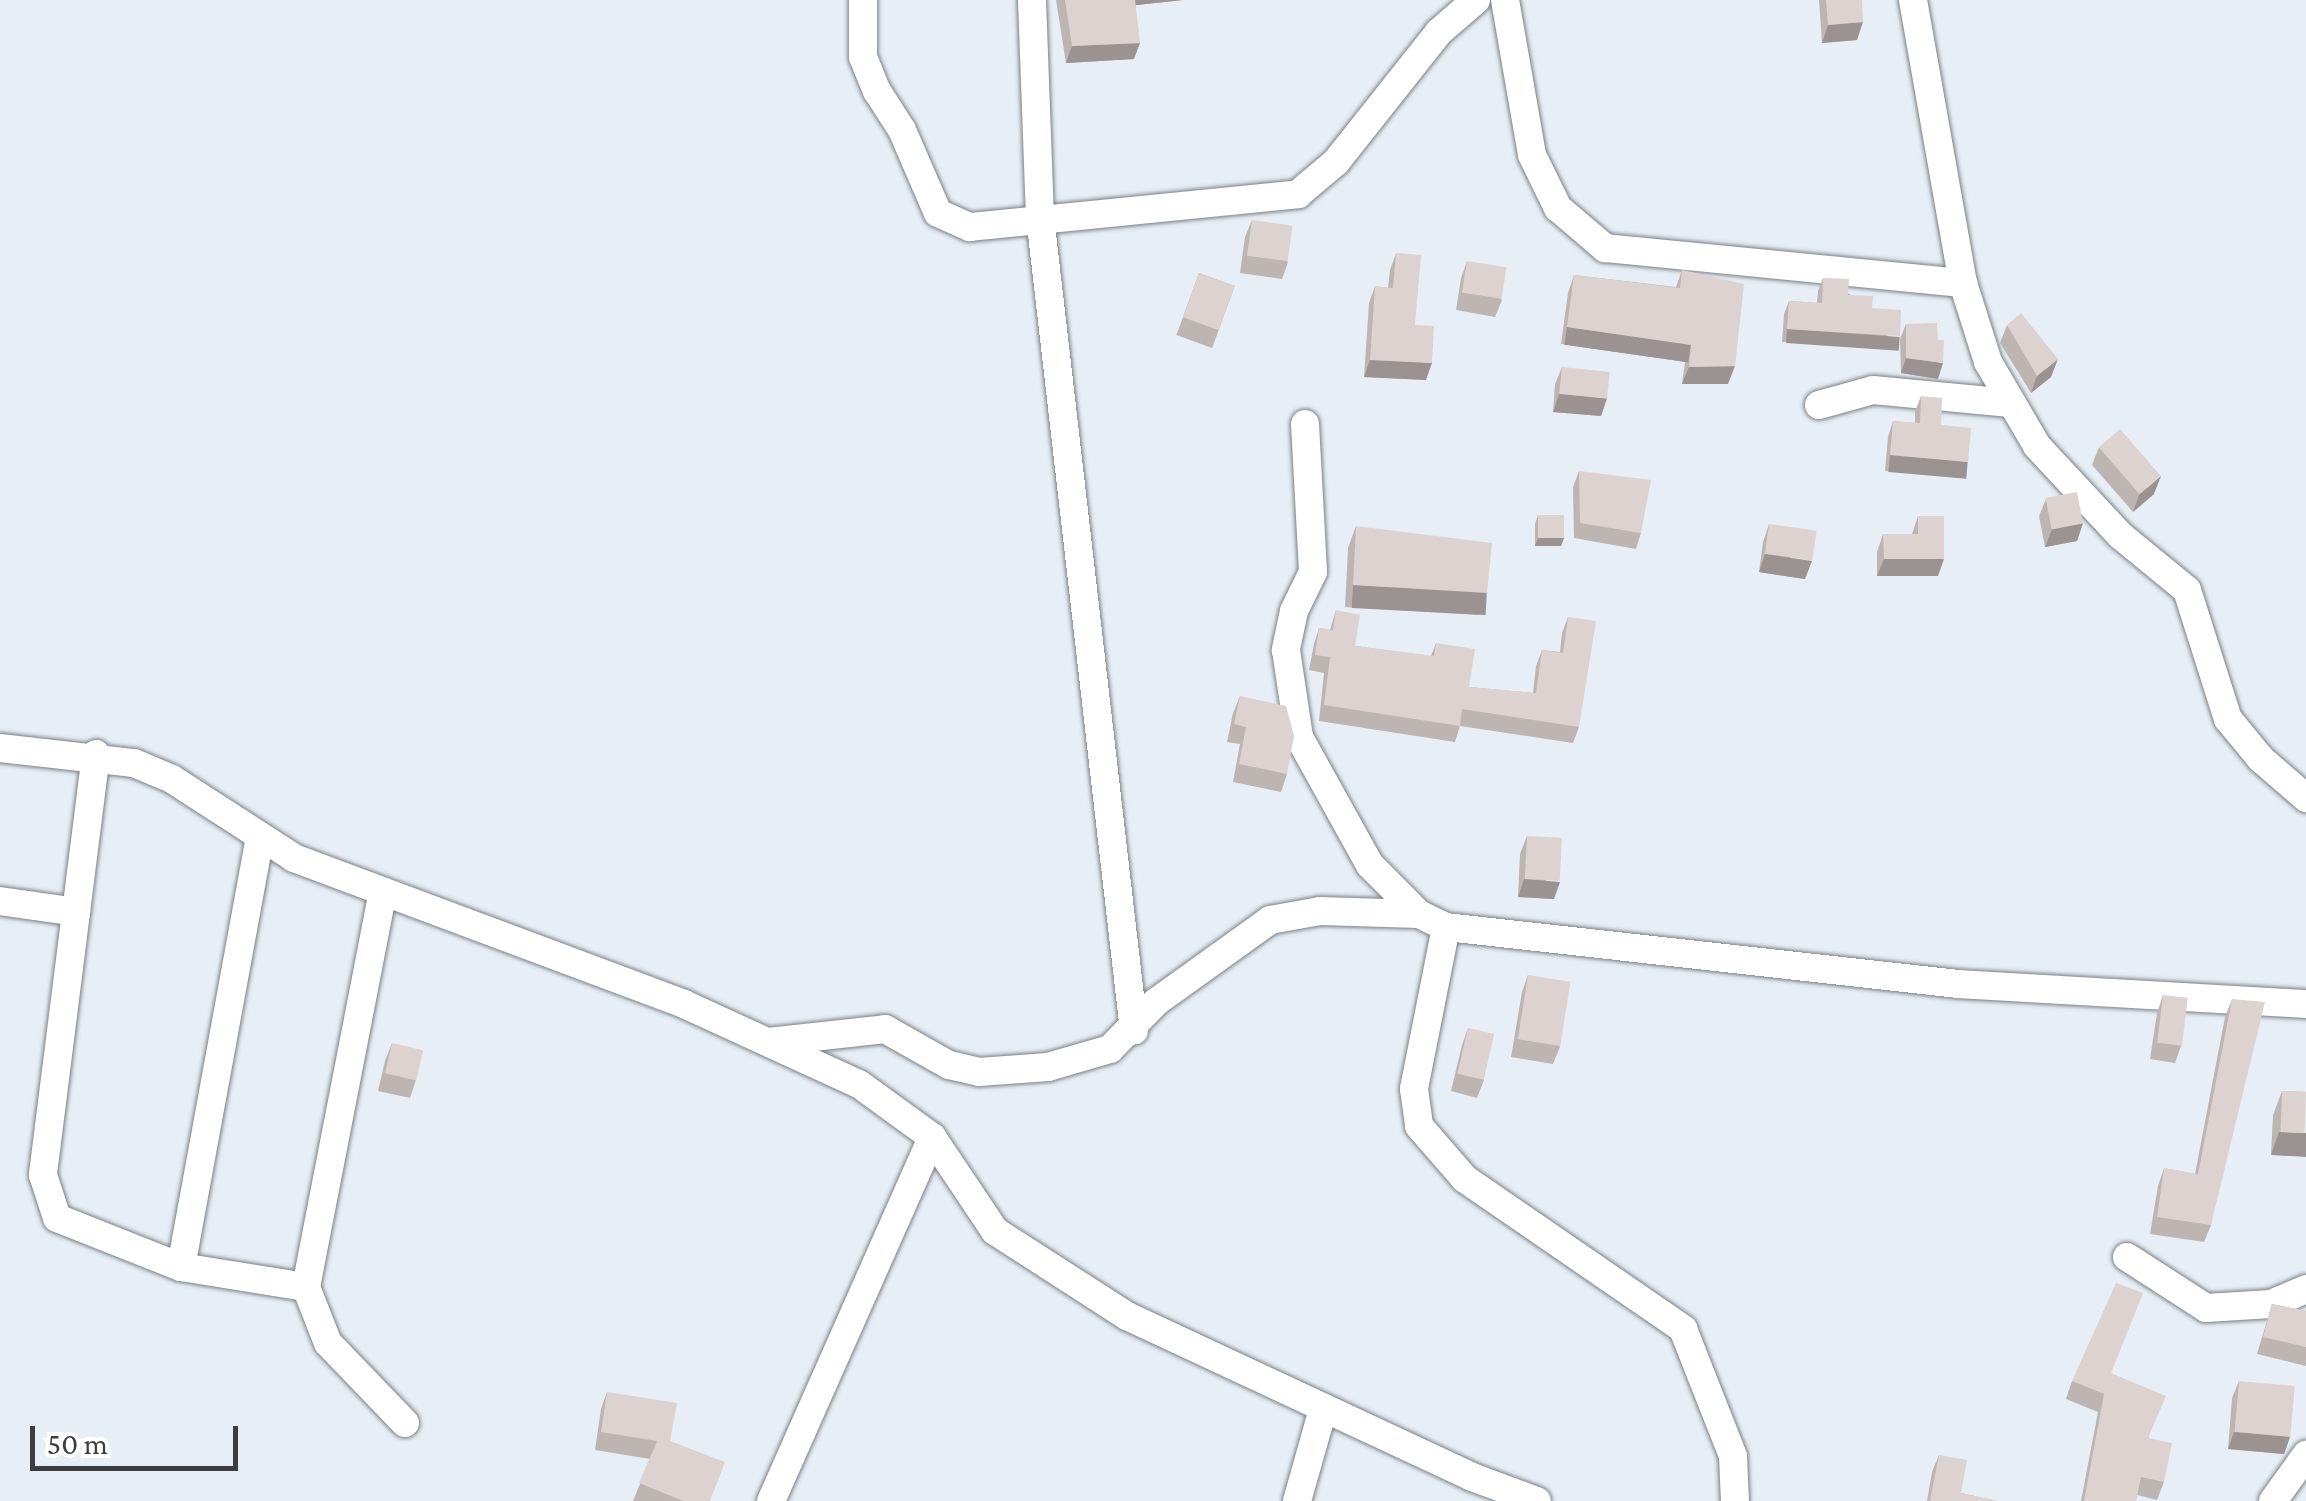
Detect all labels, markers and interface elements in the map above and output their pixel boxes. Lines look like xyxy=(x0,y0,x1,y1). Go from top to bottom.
scale bar xyxy=(35,1406,242,1468)
text: 50 m xyxy=(47,1427,108,1460)

